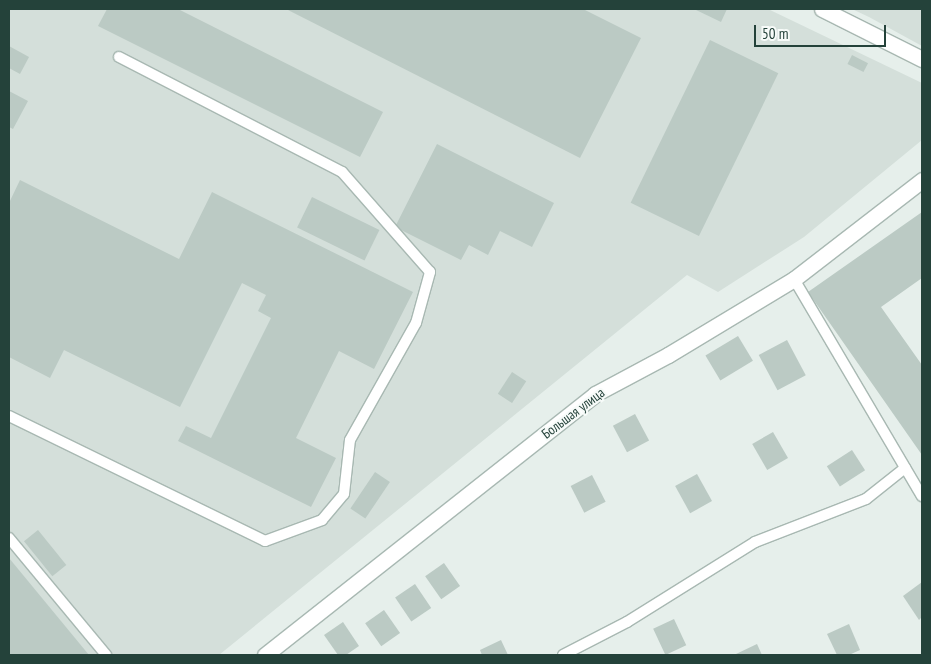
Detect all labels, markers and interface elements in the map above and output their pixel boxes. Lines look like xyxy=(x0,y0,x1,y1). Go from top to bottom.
scale bar xyxy=(756,15,888,47)
text: 50 m xyxy=(762,24,788,43)
street label: Большая улица xyxy=(538,384,608,442)

